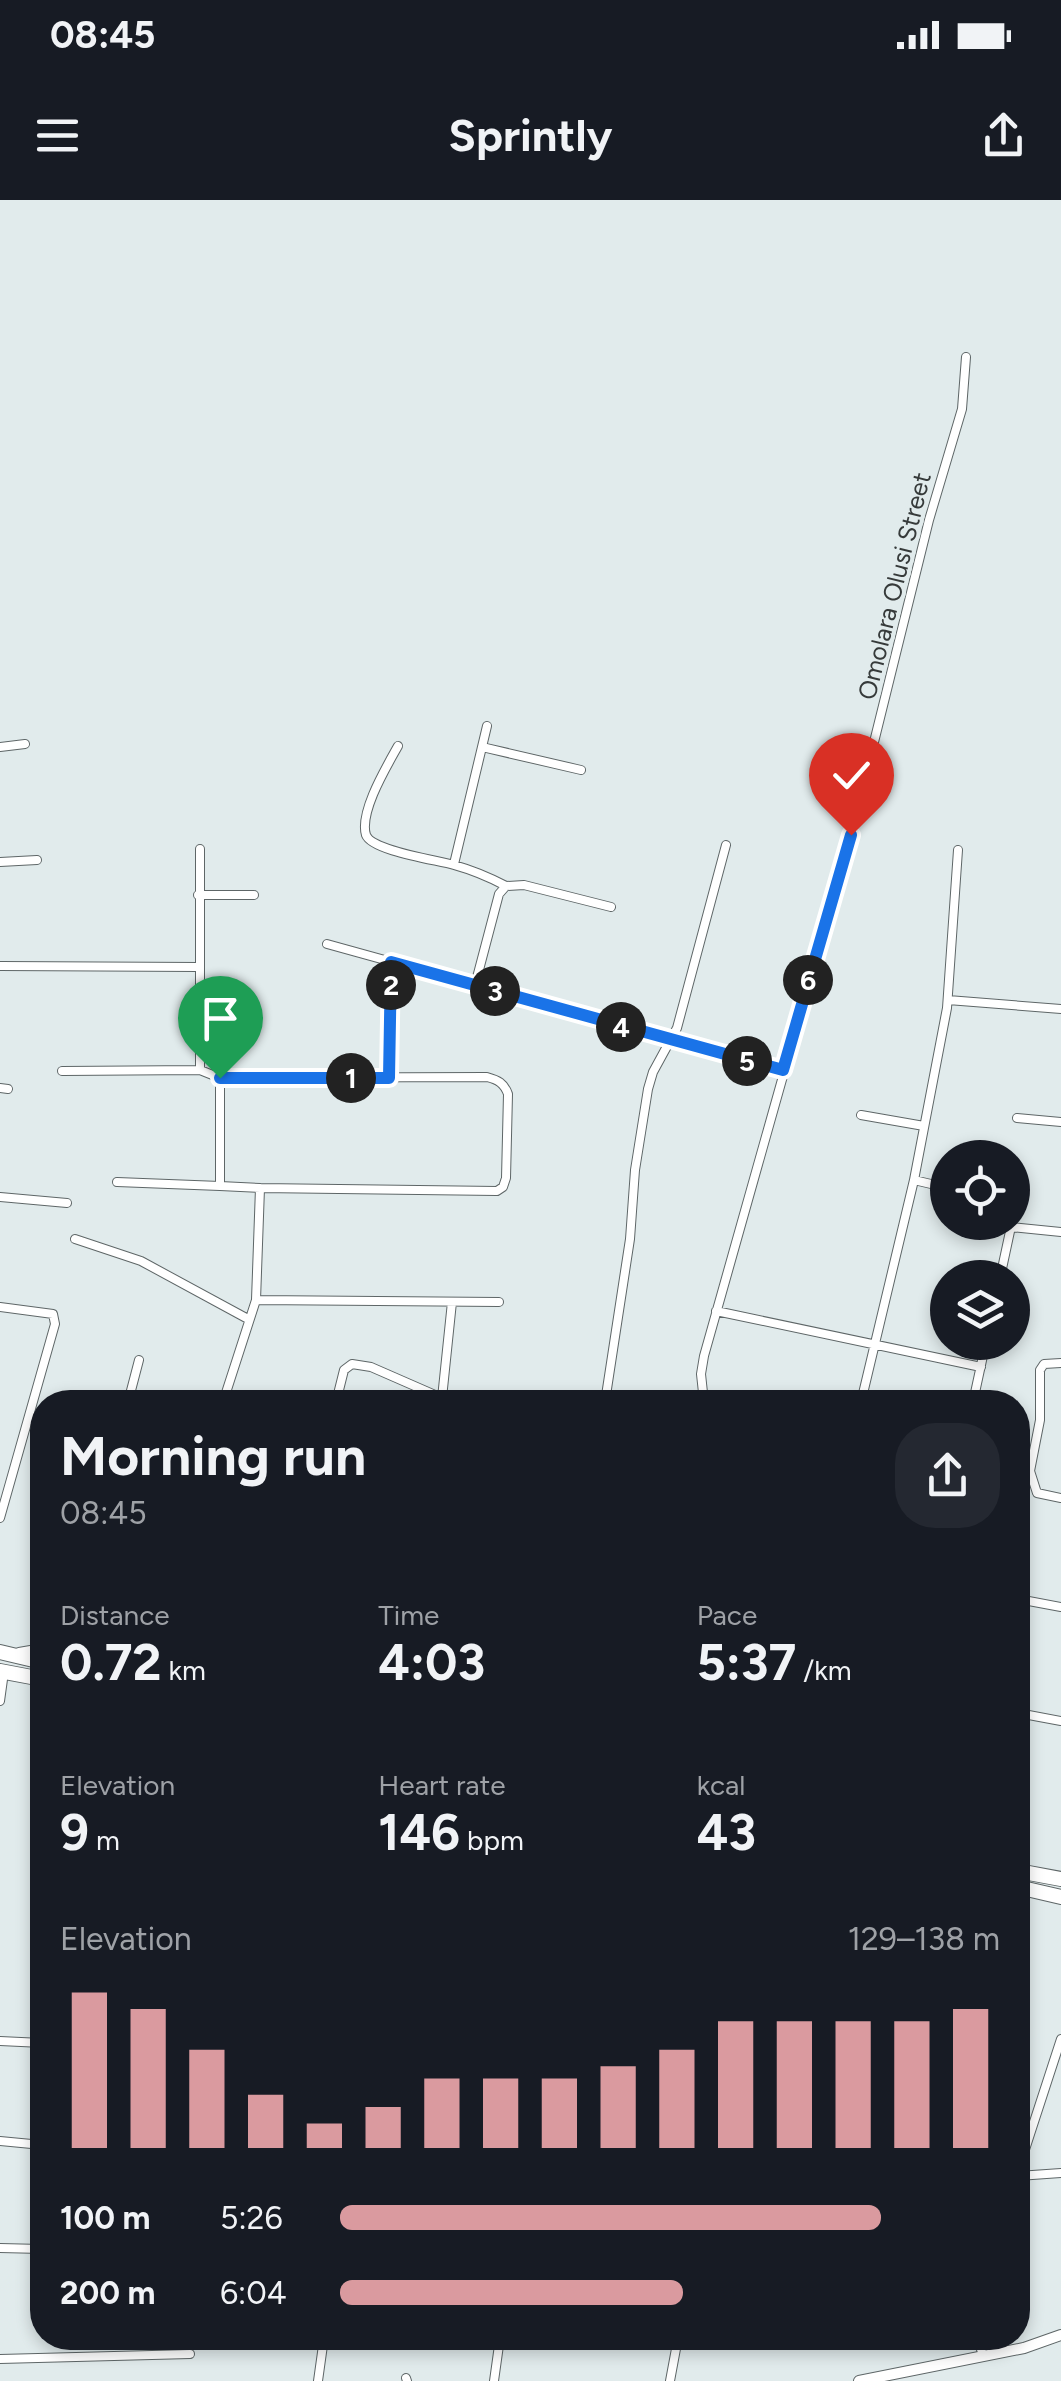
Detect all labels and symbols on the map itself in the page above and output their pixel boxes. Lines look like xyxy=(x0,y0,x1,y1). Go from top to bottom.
street label: Omolara Olusi Street xyxy=(851,469,937,703)
pin xyxy=(809,733,894,836)
pin: 6 xyxy=(783,955,833,1005)
pin: 2 xyxy=(366,960,416,1010)
pin: 3 xyxy=(470,966,520,1016)
pin xyxy=(178,976,263,1079)
pin: 4 xyxy=(596,1002,646,1052)
pin: 5 xyxy=(722,1036,772,1086)
pin: 1 xyxy=(326,1053,376,1103)

